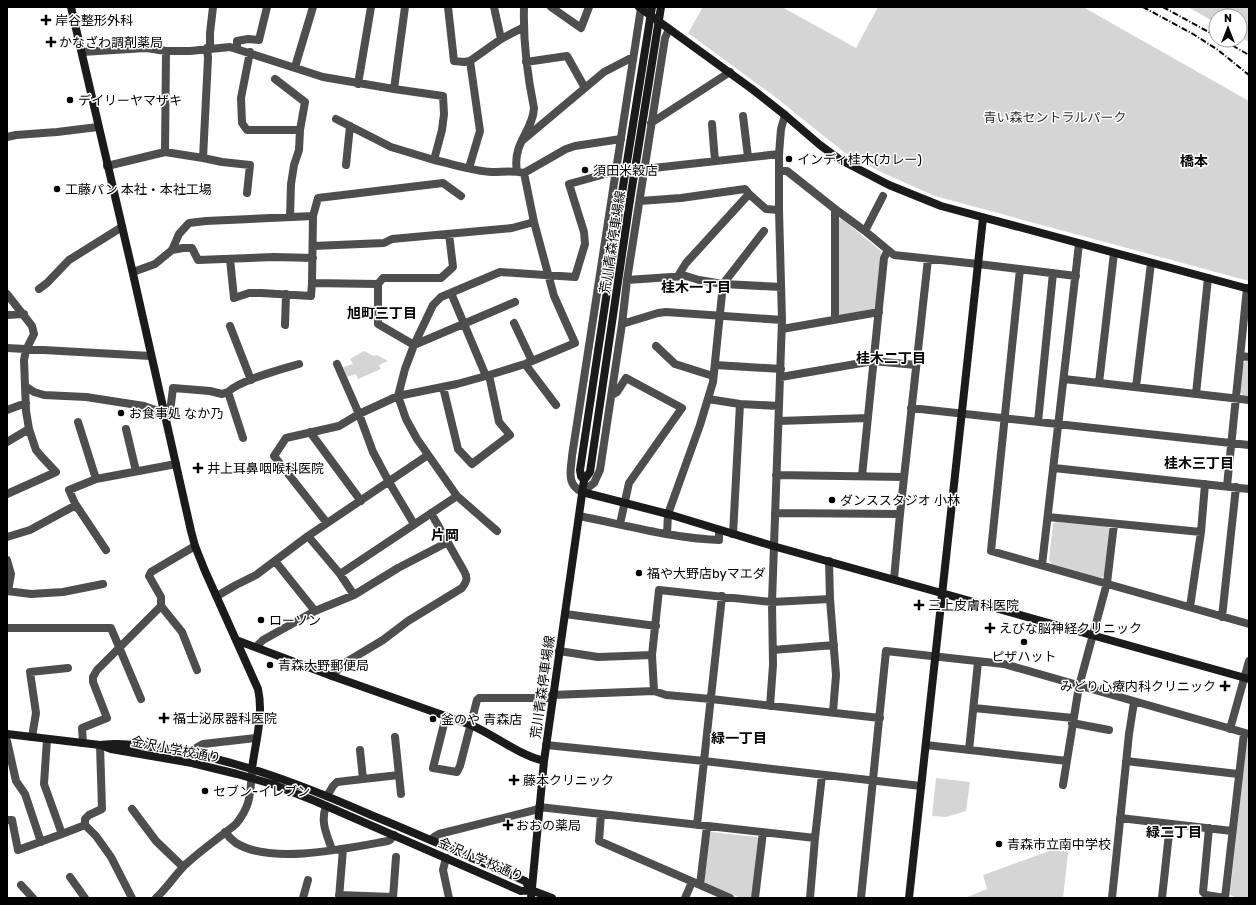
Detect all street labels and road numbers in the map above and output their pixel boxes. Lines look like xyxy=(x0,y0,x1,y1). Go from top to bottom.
street label: 荒川青森停車場線 xyxy=(597,190,628,295)
street label: 荒川青森停車場線 xyxy=(528,635,557,740)
street label: 金沢小学校通り xyxy=(130,733,222,766)
street label: 金沢小学校通り xyxy=(436,835,526,884)

